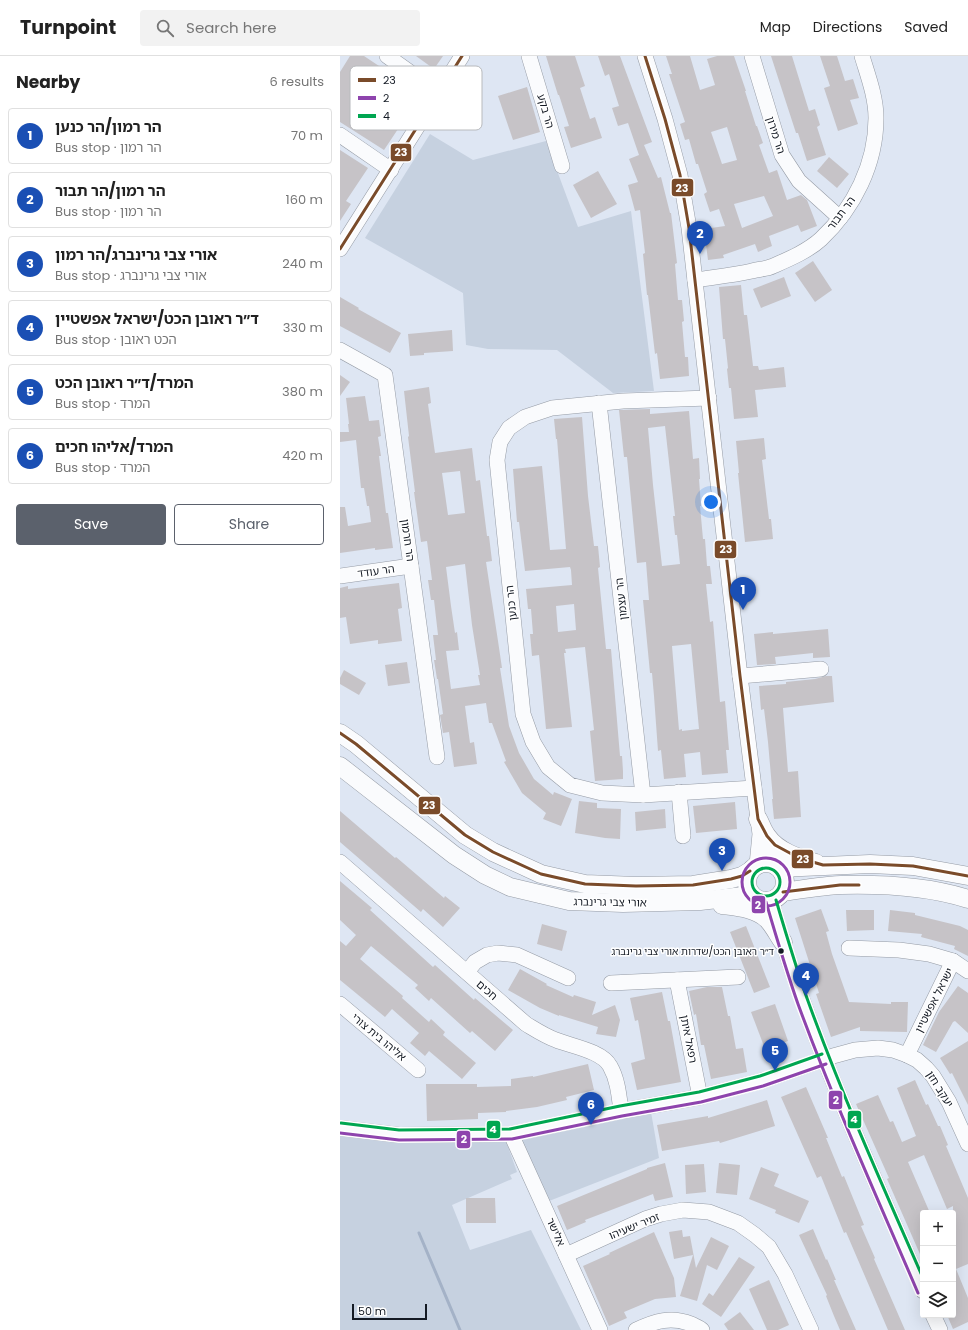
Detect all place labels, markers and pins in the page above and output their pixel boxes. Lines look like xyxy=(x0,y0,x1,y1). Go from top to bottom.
pin: 2 xyxy=(687,221,713,254)
pin: 1 xyxy=(730,577,756,610)
pin: 3 xyxy=(709,838,735,871)
place label: ד״ר ראובן הכט/שדרות אורי צבי גרינברג xyxy=(612,944,775,959)
marker: ד״ר ראובן הכט/שדרות אורי צבי גרינברג xyxy=(776,946,786,956)
pin: 4 xyxy=(793,963,819,996)
pin: 5 xyxy=(762,1038,788,1071)
pin: 6 xyxy=(578,1092,604,1125)

